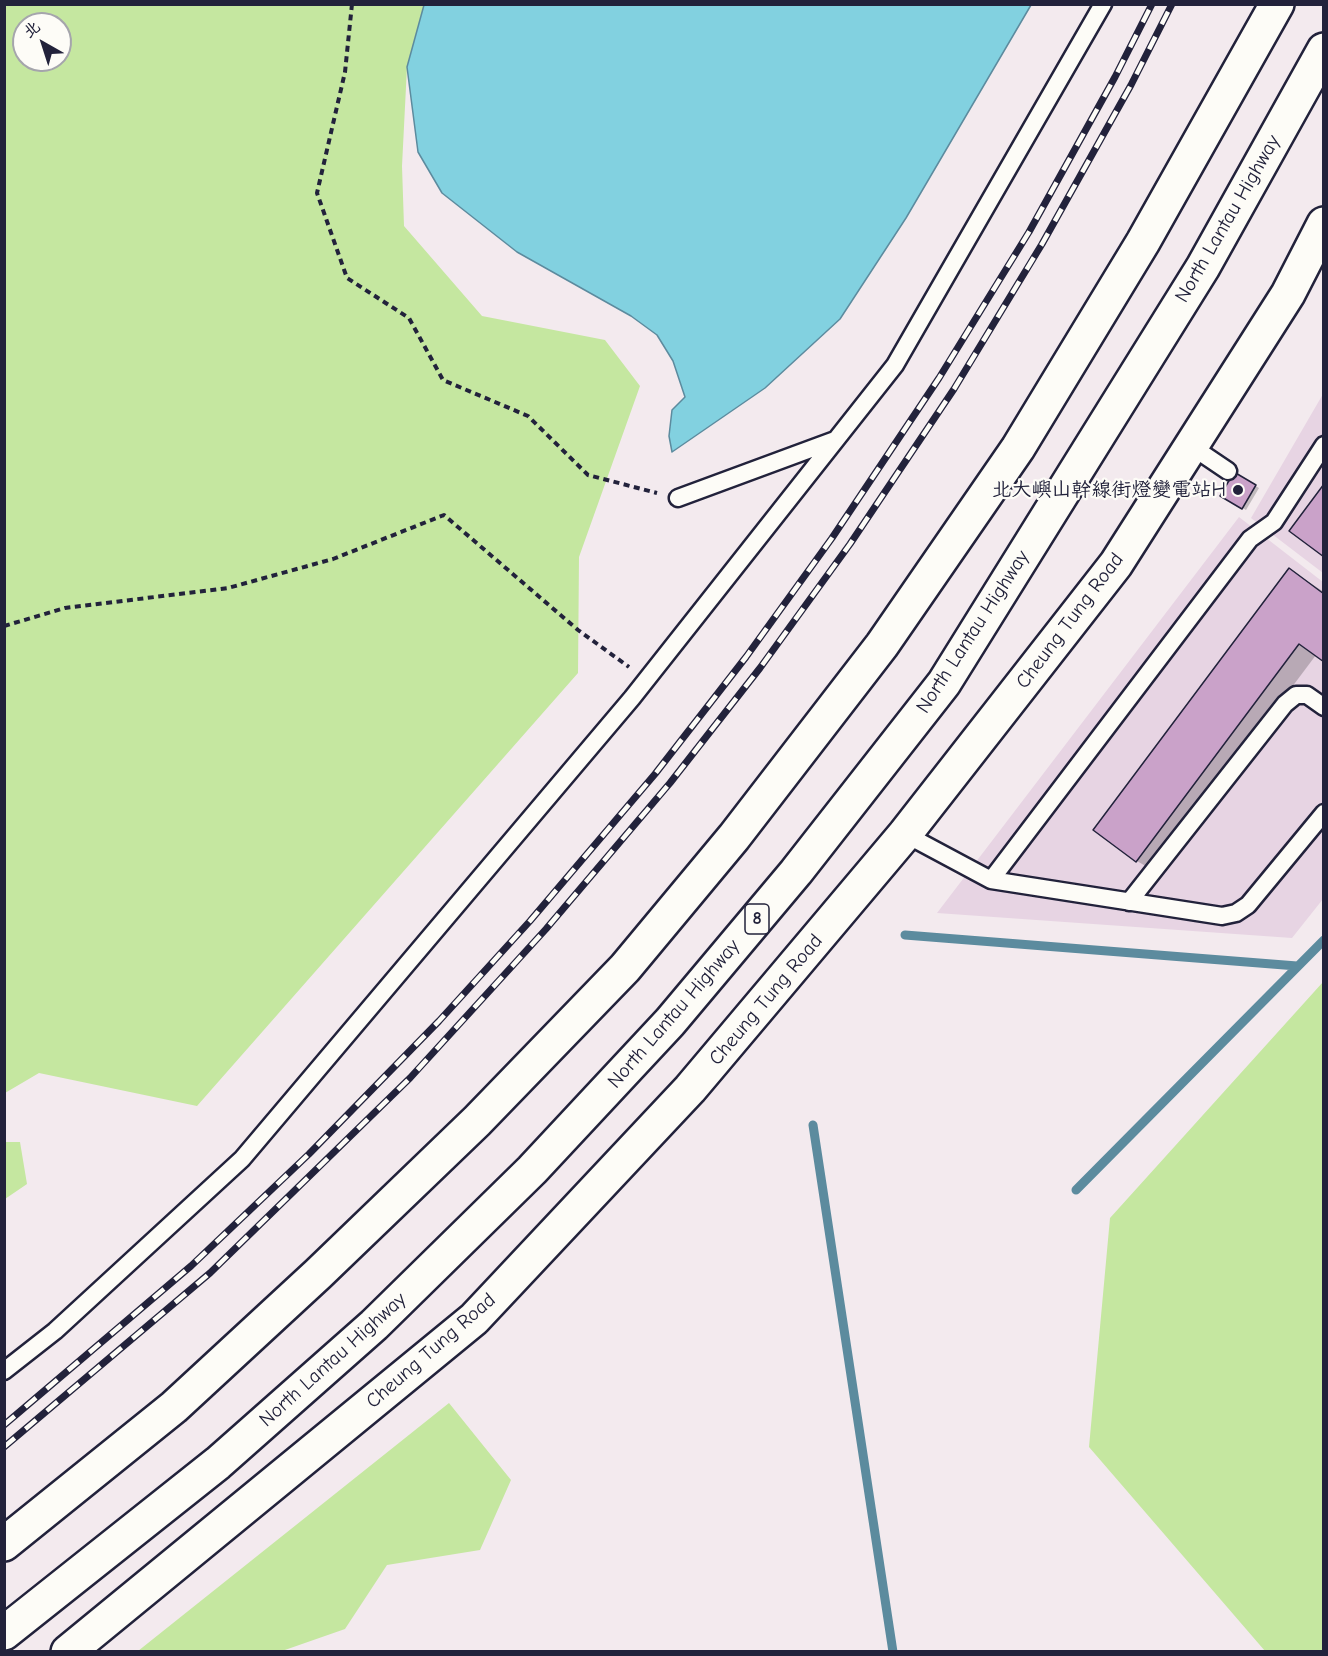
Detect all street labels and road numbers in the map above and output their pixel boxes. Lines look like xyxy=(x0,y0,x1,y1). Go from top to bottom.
street label: North Lantau Highway xyxy=(1170,131,1286,307)
street label: North Lantau Highway xyxy=(911,546,1035,718)
street label: Cheung Tung Road xyxy=(1011,548,1129,694)
road number: 8 xyxy=(745,904,769,934)
street label: Cheung Tung Road xyxy=(704,930,828,1070)
street label: North Lantau Highway xyxy=(603,935,745,1093)
street label: North Lantau Highway xyxy=(255,1288,411,1432)
street label: Cheung Tung Road xyxy=(361,1288,501,1414)

